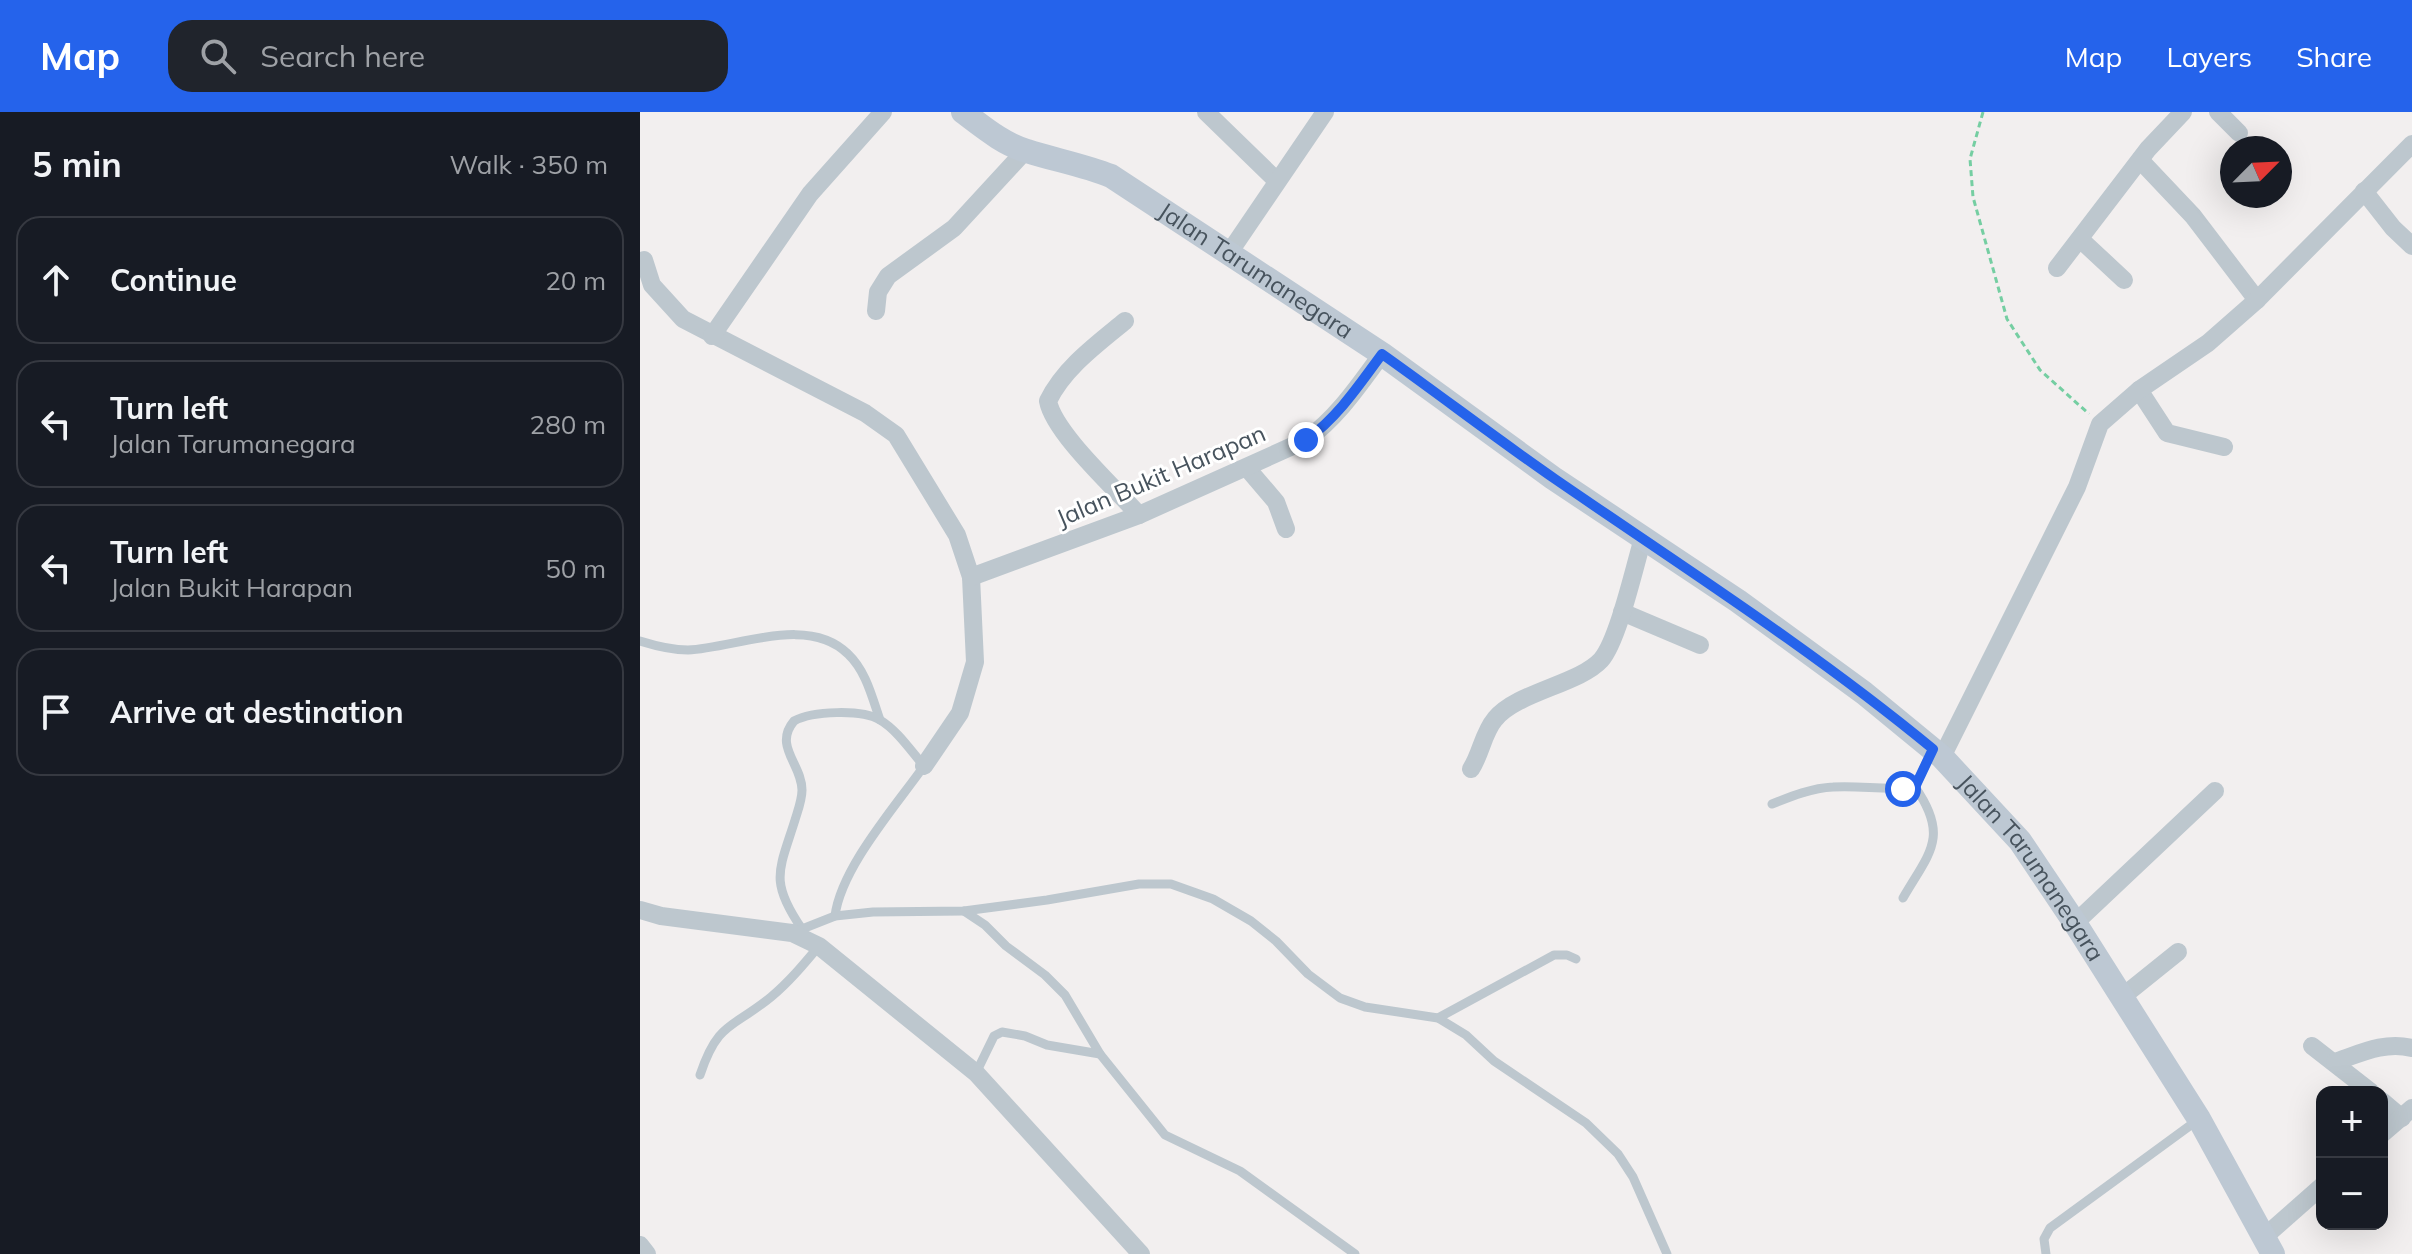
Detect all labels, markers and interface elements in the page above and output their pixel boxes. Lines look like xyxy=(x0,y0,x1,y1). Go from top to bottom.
search box xyxy=(168,20,728,92)
text: Map xyxy=(40,32,120,80)
icon: search xyxy=(196,34,240,78)
text: Search here xyxy=(260,37,425,75)
text: Map xyxy=(2065,39,2122,74)
text: Layers xyxy=(2166,39,2252,74)
text: Share xyxy=(2296,39,2372,74)
north arrow xyxy=(2220,136,2292,208)
text: 5 min xyxy=(32,143,122,186)
text: Walk · 350 m xyxy=(449,148,608,181)
street label: Jalan Tarumanegara xyxy=(1153,195,1359,345)
icon: ahead xyxy=(34,258,78,302)
text: Continue xyxy=(110,261,237,299)
text: 20 m xyxy=(545,264,606,297)
text: Turn left xyxy=(110,389,228,427)
icon: left xyxy=(34,402,78,446)
text: 280 m xyxy=(530,408,606,441)
street label: Jalan Bukit Harapan xyxy=(1052,417,1270,533)
route end xyxy=(1288,422,1324,458)
text: Jalan Tarumanegara xyxy=(110,427,356,460)
text: Turn left xyxy=(110,533,228,571)
icon: left xyxy=(34,546,78,590)
text: 50 m xyxy=(545,552,606,585)
text: Jalan Bukit Harapan xyxy=(110,571,353,604)
icon: arrive xyxy=(34,690,78,734)
text: Arrive at destination xyxy=(110,693,404,731)
street label: Jalan Tarumanegara xyxy=(1951,767,2111,966)
route start xyxy=(1885,771,1921,807)
map controls xyxy=(2316,1086,2388,1230)
button: + xyxy=(2316,1086,2388,1158)
button: − xyxy=(2316,1158,2388,1230)

